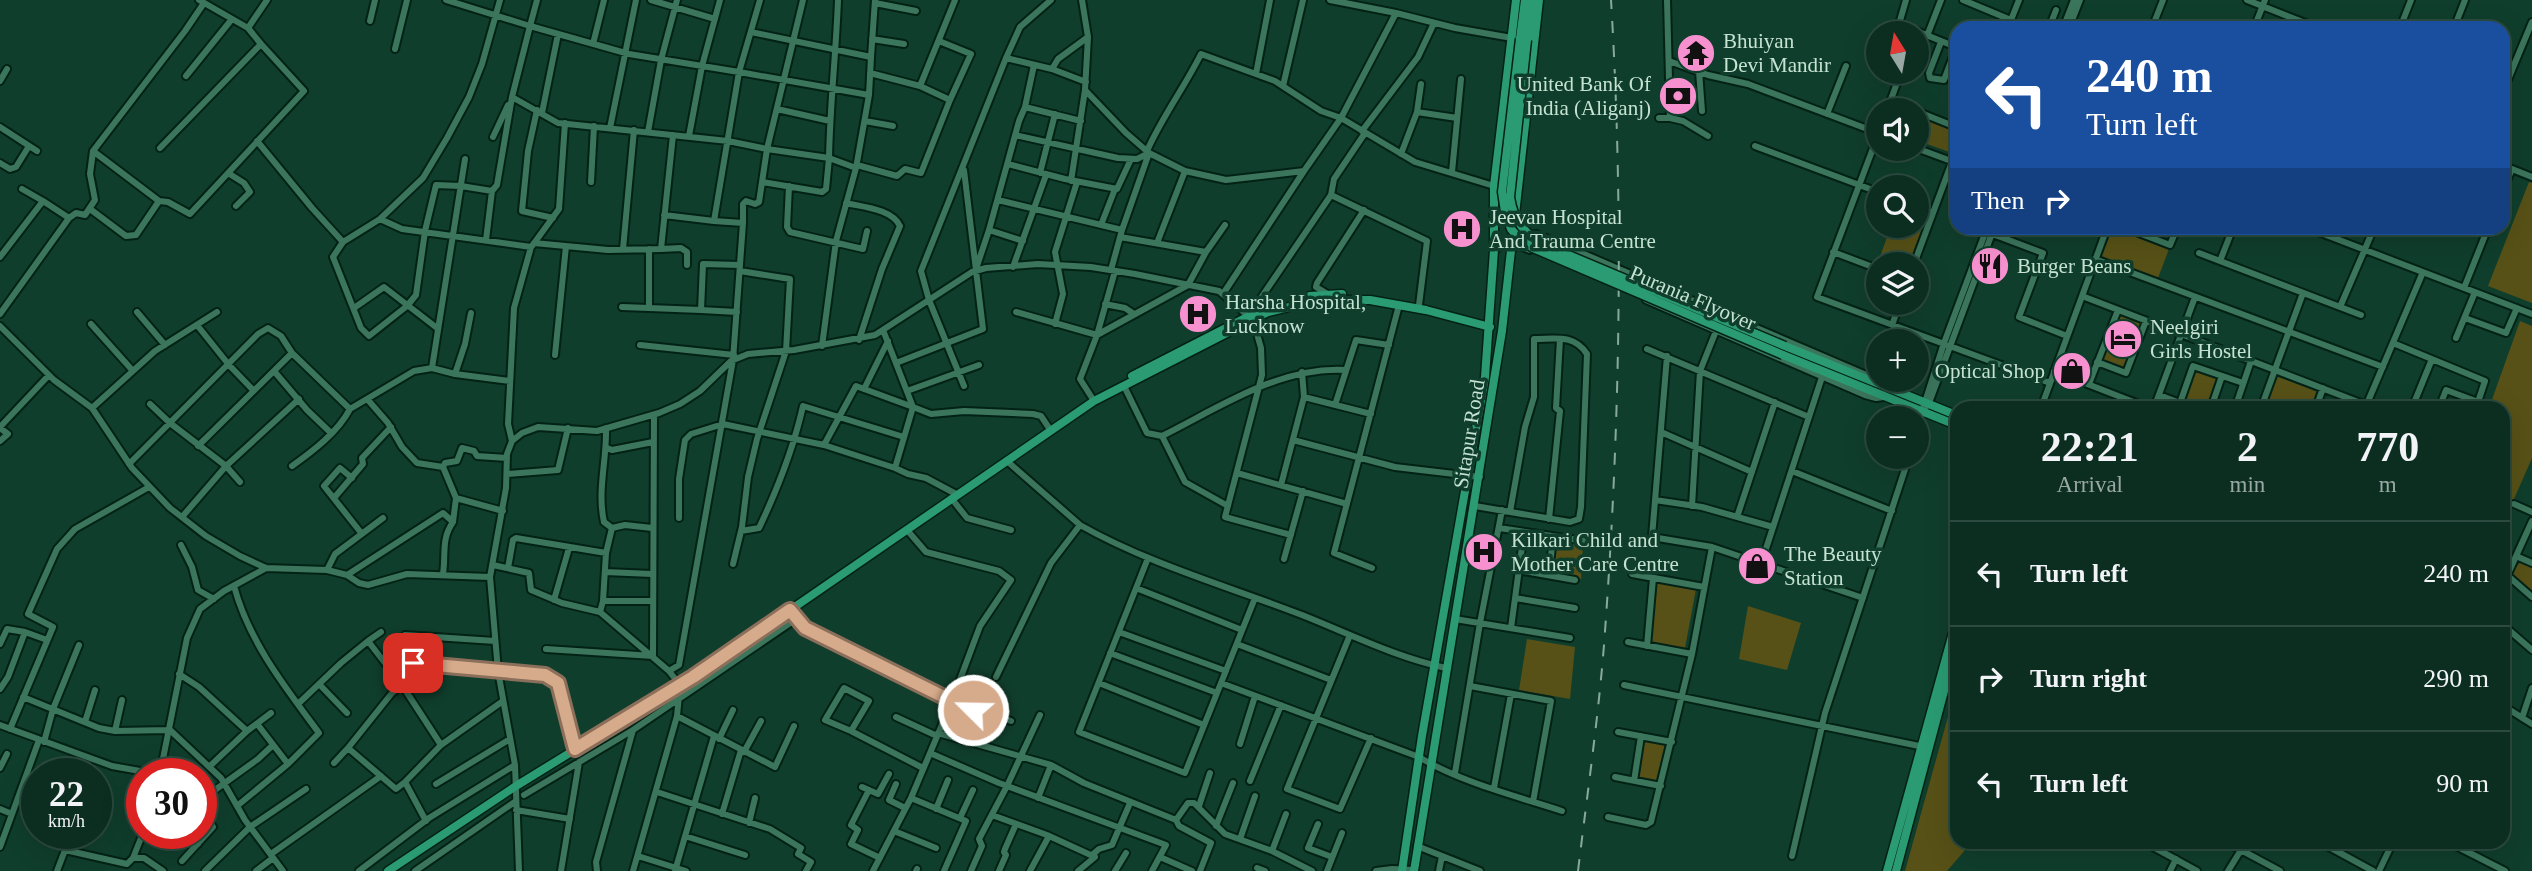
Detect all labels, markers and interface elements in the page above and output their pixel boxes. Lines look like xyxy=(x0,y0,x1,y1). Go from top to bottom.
north arrow xyxy=(1866,21,1928,84)
map controls xyxy=(1866,21,1929,469)
place label: Bhuiyan Devi Mandir xyxy=(1723,29,1831,77)
temple icon: Bhuiyan Devi Mandir xyxy=(1675,32,1717,74)
text: 240 m xyxy=(2086,48,2213,103)
icon: left xyxy=(1971,49,2062,140)
place label: United Bank Of India (Aliganj) xyxy=(1517,72,1651,120)
bank icon: United Bank Of India (Aliganj) xyxy=(1657,75,1699,117)
button: sound xyxy=(1866,98,1929,161)
text: Turn left xyxy=(2086,106,2198,142)
button: search xyxy=(1866,175,1929,238)
icon: right xyxy=(2038,182,2076,220)
text: Then xyxy=(1971,186,2024,215)
place label: Jeevan Hospital And Trauma Centre xyxy=(1489,205,1656,253)
hospital icon: Jeevan Hospital And Trauma Centre xyxy=(1441,208,1483,250)
restaurant icon: Burger Beans xyxy=(1969,245,2011,287)
button: layers xyxy=(1866,252,1929,315)
place label: Burger Beans xyxy=(2017,254,2132,278)
street label: Purania Flyover xyxy=(1626,261,1760,335)
place label: Harsha Hospital, Lucknow xyxy=(1225,290,1366,338)
hospital icon: Harsha Hospital, Lucknow xyxy=(1177,293,1219,335)
place label: Neelgiri Girls Hostel xyxy=(2150,315,2252,363)
hotel icon: Neelgiri Girls Hostel xyxy=(2102,318,2144,360)
button: + xyxy=(1866,329,1929,392)
shop icon: Optical Shop xyxy=(2051,350,2093,392)
place label: Optical Shop xyxy=(1935,359,2045,383)
street label: Sitapur Road xyxy=(1449,377,1490,490)
button: − xyxy=(1866,406,1929,469)
text: 22:21 xyxy=(2041,424,2139,470)
text: 2 xyxy=(2237,424,2258,470)
text: 770 xyxy=(2356,424,2419,470)
text: Arrival xyxy=(2057,472,2123,497)
text: min xyxy=(2230,472,2265,497)
text: m xyxy=(2379,472,2397,497)
place label: Kilkari Child and Mother Care Centre xyxy=(1511,528,1679,576)
hospital icon: Kilkari Child and Mother Care Centre xyxy=(1463,531,1505,573)
place label: The Beauty Station xyxy=(1784,542,1882,590)
shop icon: The Beauty Station xyxy=(1736,545,1778,587)
icon: left xyxy=(1971,555,2009,593)
text: Turn left xyxy=(2030,559,2128,588)
text: 240 m xyxy=(2423,559,2489,588)
pin xyxy=(383,633,443,693)
icon: arrive xyxy=(394,644,432,682)
icon: right xyxy=(1971,660,2009,698)
text: Turn right xyxy=(2030,664,2147,693)
text: 290 m xyxy=(2423,664,2489,693)
position arrow xyxy=(936,673,1010,747)
speed limit sign: 30 xyxy=(126,758,217,849)
icon: left xyxy=(1971,765,2009,803)
text: Turn left xyxy=(2030,769,2128,798)
text: 90 m xyxy=(2436,769,2489,798)
text: 22 xyxy=(49,775,84,814)
text: km/h xyxy=(48,811,85,831)

